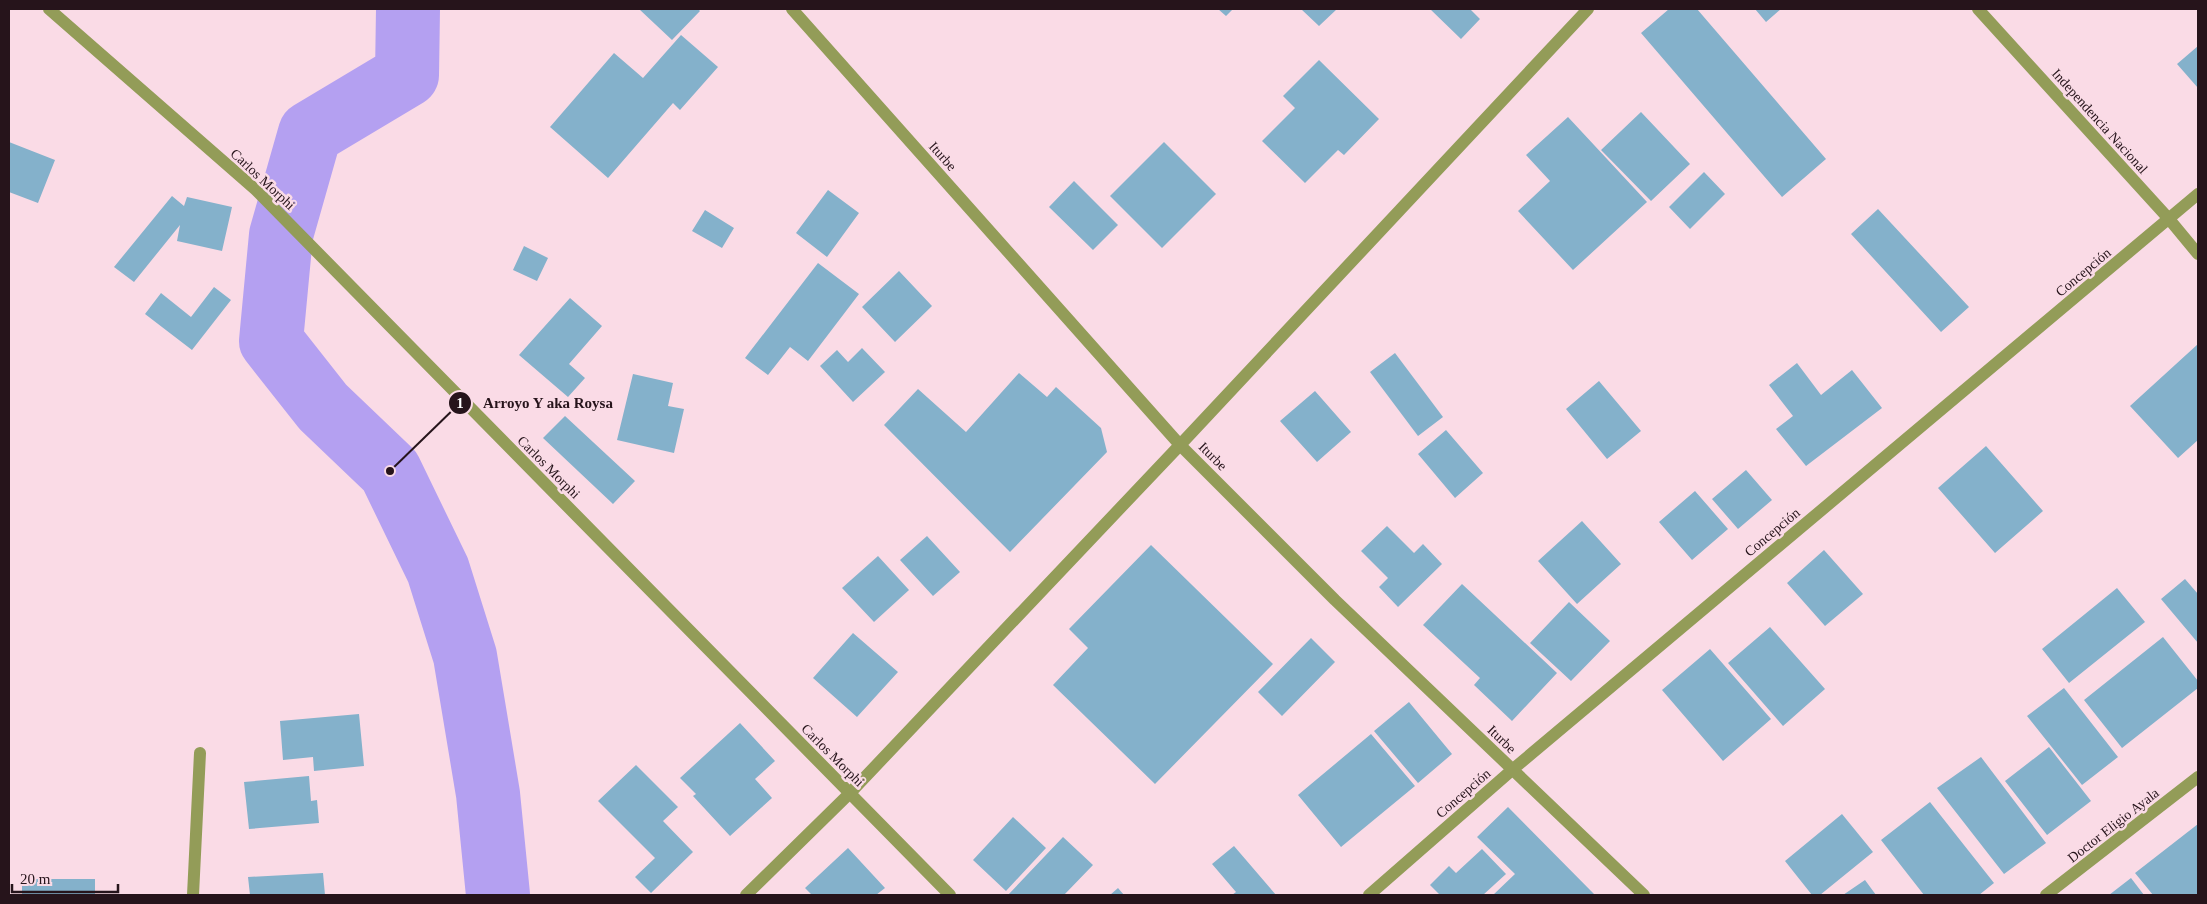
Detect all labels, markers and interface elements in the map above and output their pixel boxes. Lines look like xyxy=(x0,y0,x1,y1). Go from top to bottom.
street label: Independencia Nacional xyxy=(2049,66,2151,177)
street label: Iturbe xyxy=(926,139,959,174)
street label: Carlos Morphi xyxy=(228,146,298,213)
street label: Concepción xyxy=(2053,245,2114,300)
callout: Arroyo Y aka Roysa xyxy=(448,388,624,418)
text: 1 xyxy=(456,395,464,411)
text: Arroyo Y aka Roysa xyxy=(483,395,613,411)
street label: Carlos Morphi xyxy=(514,433,583,502)
street label: Iturbe xyxy=(1196,439,1230,473)
street label: Concepción xyxy=(1742,505,1803,560)
street label: Carlos Morphi xyxy=(798,721,867,790)
street label: Iturbe xyxy=(1484,722,1519,756)
street label: Concepción xyxy=(1433,766,1493,821)
street label: Doctor Eligio Ayala xyxy=(2065,785,2162,866)
scale bar xyxy=(12,862,119,894)
text: 20 m xyxy=(20,871,51,887)

